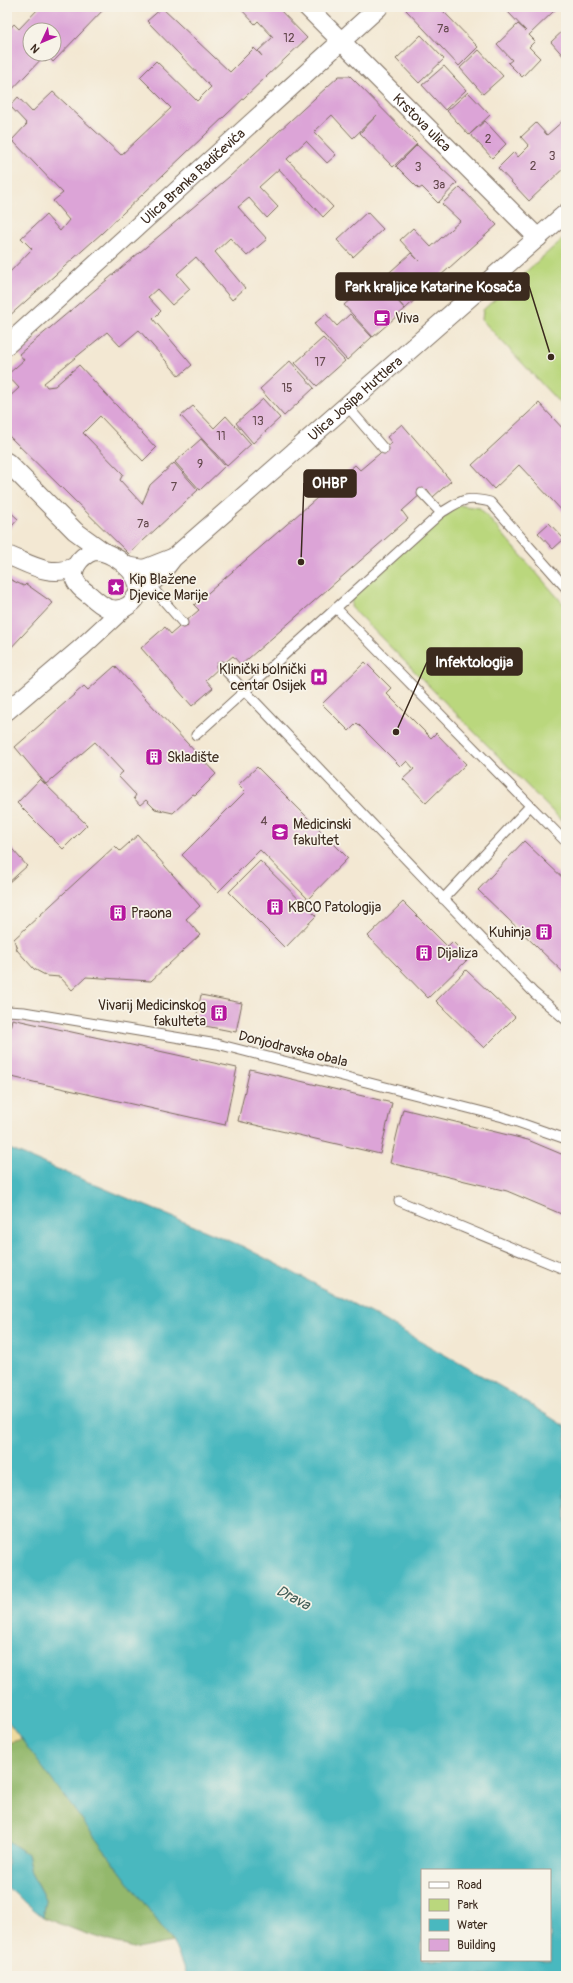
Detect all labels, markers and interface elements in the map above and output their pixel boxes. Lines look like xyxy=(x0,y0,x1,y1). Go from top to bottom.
north arrow xyxy=(22,22,62,62)
house number: 7a xyxy=(437,22,449,37)
house number: 12 xyxy=(283,31,295,46)
text: N xyxy=(28,41,42,56)
street label: Krstova ulica xyxy=(390,90,455,155)
street label: Ulica Branka Radičevića xyxy=(137,125,248,228)
house number: 2 xyxy=(485,132,492,147)
house number: 3 xyxy=(549,149,556,164)
house number: 2 xyxy=(530,159,537,174)
house number: 3 xyxy=(415,160,422,175)
house number: 3a xyxy=(433,178,446,193)
callout: Park kraljice Katarine Kosača xyxy=(336,273,529,300)
text: Park kraljice Katarine Kosača xyxy=(344,278,522,297)
cafe icon: Viva xyxy=(372,308,392,328)
place label: Viva xyxy=(395,310,419,327)
street label: Ulica Josipa Huttlera xyxy=(304,352,406,444)
house number: 17 xyxy=(314,355,326,370)
house number: 15 xyxy=(281,381,293,396)
house number: 13 xyxy=(252,414,264,429)
house number: 11 xyxy=(216,429,226,444)
house number: 9 xyxy=(197,457,203,472)
callout: OHBP xyxy=(304,470,356,497)
text: OHBP xyxy=(312,474,348,493)
house number: 7 xyxy=(171,480,178,495)
house number: 7a xyxy=(137,517,149,532)
place label: Kip Blažene Djevice Marije xyxy=(129,571,208,604)
place icon: Kip Blažene Djevice Marije xyxy=(106,577,126,597)
callout: Infektologija xyxy=(427,648,522,675)
text: Infektologija xyxy=(435,653,513,672)
place label: Klinički bolnički centar Osijek xyxy=(219,661,307,694)
hospital icon: Klinički bolnički centar Osijek xyxy=(309,667,329,687)
building icon: Skladište xyxy=(144,747,164,767)
place label: Skladište xyxy=(167,749,219,766)
house number: 4 xyxy=(261,814,268,829)
place label: Medicinski fakultet xyxy=(293,816,352,849)
school or university icon: Medicinski fakultet xyxy=(270,822,290,842)
building icon: KBCO Patologija xyxy=(265,897,285,917)
place label: KBCO Patologija xyxy=(288,899,381,916)
building icon: Praona xyxy=(108,903,128,923)
place label: Praona xyxy=(131,905,172,922)
building icon: Kuhinja xyxy=(534,922,554,942)
place label: Kuhinja xyxy=(489,924,531,941)
building icon: Dijaliza xyxy=(414,943,434,963)
place label: Dijaliza xyxy=(437,945,478,962)
place label: Vivarij Medicinskog fakulteta xyxy=(98,997,206,1030)
building icon: Vivarij Medicinskog fakulteta xyxy=(209,1003,229,1023)
street label: Donjodravska obala xyxy=(237,1027,349,1071)
water label: Drava xyxy=(273,1581,314,1615)
legend xyxy=(421,1869,551,1961)
text: Road xyxy=(457,1878,482,1893)
text: Park xyxy=(457,1898,478,1913)
text: Water xyxy=(457,1918,488,1933)
text: Building xyxy=(457,1938,496,1953)

